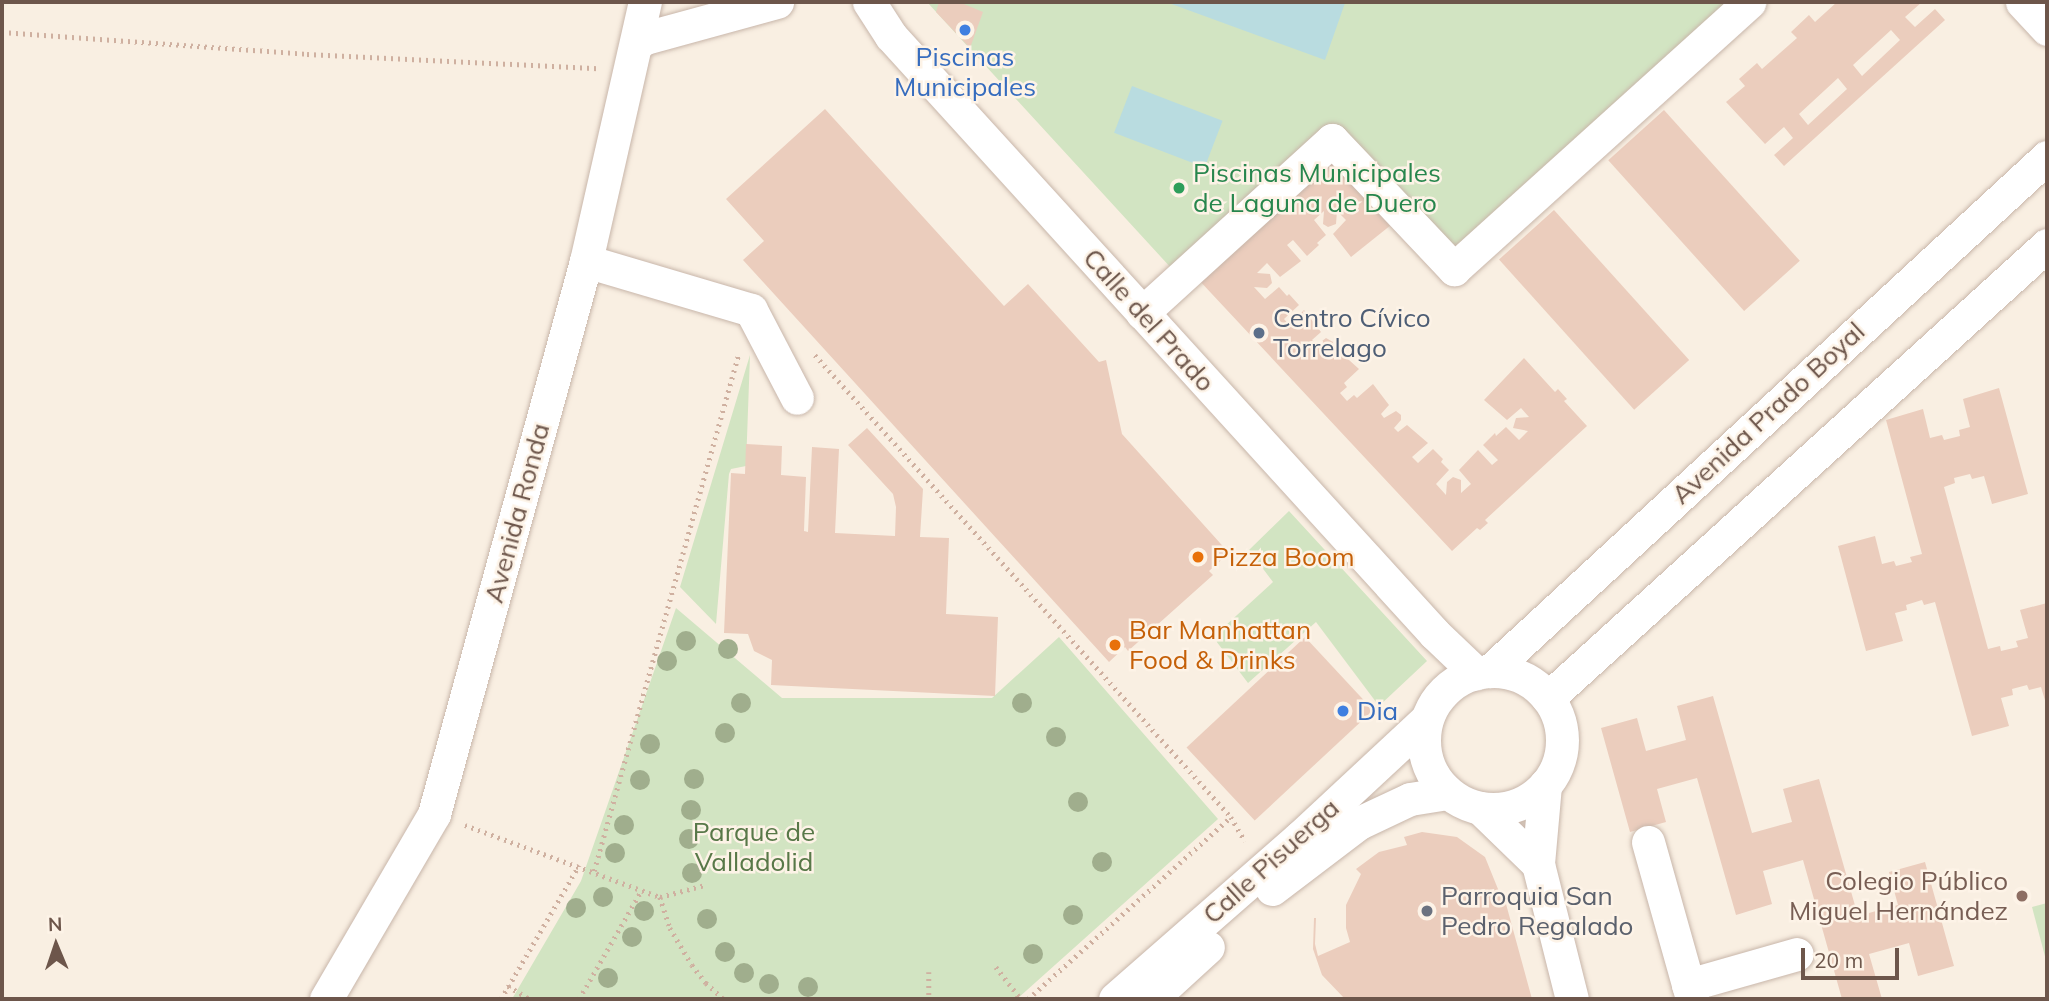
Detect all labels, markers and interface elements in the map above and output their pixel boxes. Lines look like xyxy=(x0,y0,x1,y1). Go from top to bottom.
marker: Piscinas Municipales xyxy=(957,22,973,38)
place label: Piscinas Municipales xyxy=(894,41,1036,102)
place label: Piscinas Municipales de Laguna de Duero xyxy=(1193,157,1441,218)
marker: Piscinas Municipales de Laguna de Duero xyxy=(1171,180,1187,196)
street label: Calle del Prado xyxy=(1077,242,1221,398)
place label: Centro Cívico Torrelago xyxy=(1273,302,1431,364)
street label: Avenida Prado Boyal xyxy=(1665,316,1871,510)
marker: Centro Cívico Torrelago xyxy=(1251,325,1267,341)
street label: Avenida Ronda xyxy=(478,420,556,606)
place label: Pizza Boom xyxy=(1212,541,1355,573)
marker: Pizza Boom xyxy=(1190,549,1206,565)
place label: Bar Manhattan Food & Drinks xyxy=(1129,614,1311,676)
marker: Bar Manhattan Food & Drinks xyxy=(1107,637,1123,653)
place label: Dia xyxy=(1357,695,1398,727)
marker: Dia xyxy=(1335,703,1351,719)
street label: Calle Pisuerga xyxy=(1197,792,1345,930)
park label: Parque de Valladolid xyxy=(693,816,815,878)
place label: Colegio Público Miguel Hernández xyxy=(1789,865,2008,926)
place label: Parroquia San Pedro Regalado xyxy=(1441,880,1633,942)
marker: Colegio Público Miguel Hernández xyxy=(2014,888,2030,904)
marker: Parroquia San Pedro Regalado xyxy=(1419,903,1435,919)
north arrow xyxy=(21,910,91,980)
text: N xyxy=(48,912,63,936)
scale bar xyxy=(1804,934,1902,978)
text: 20 m xyxy=(1814,947,1863,973)

